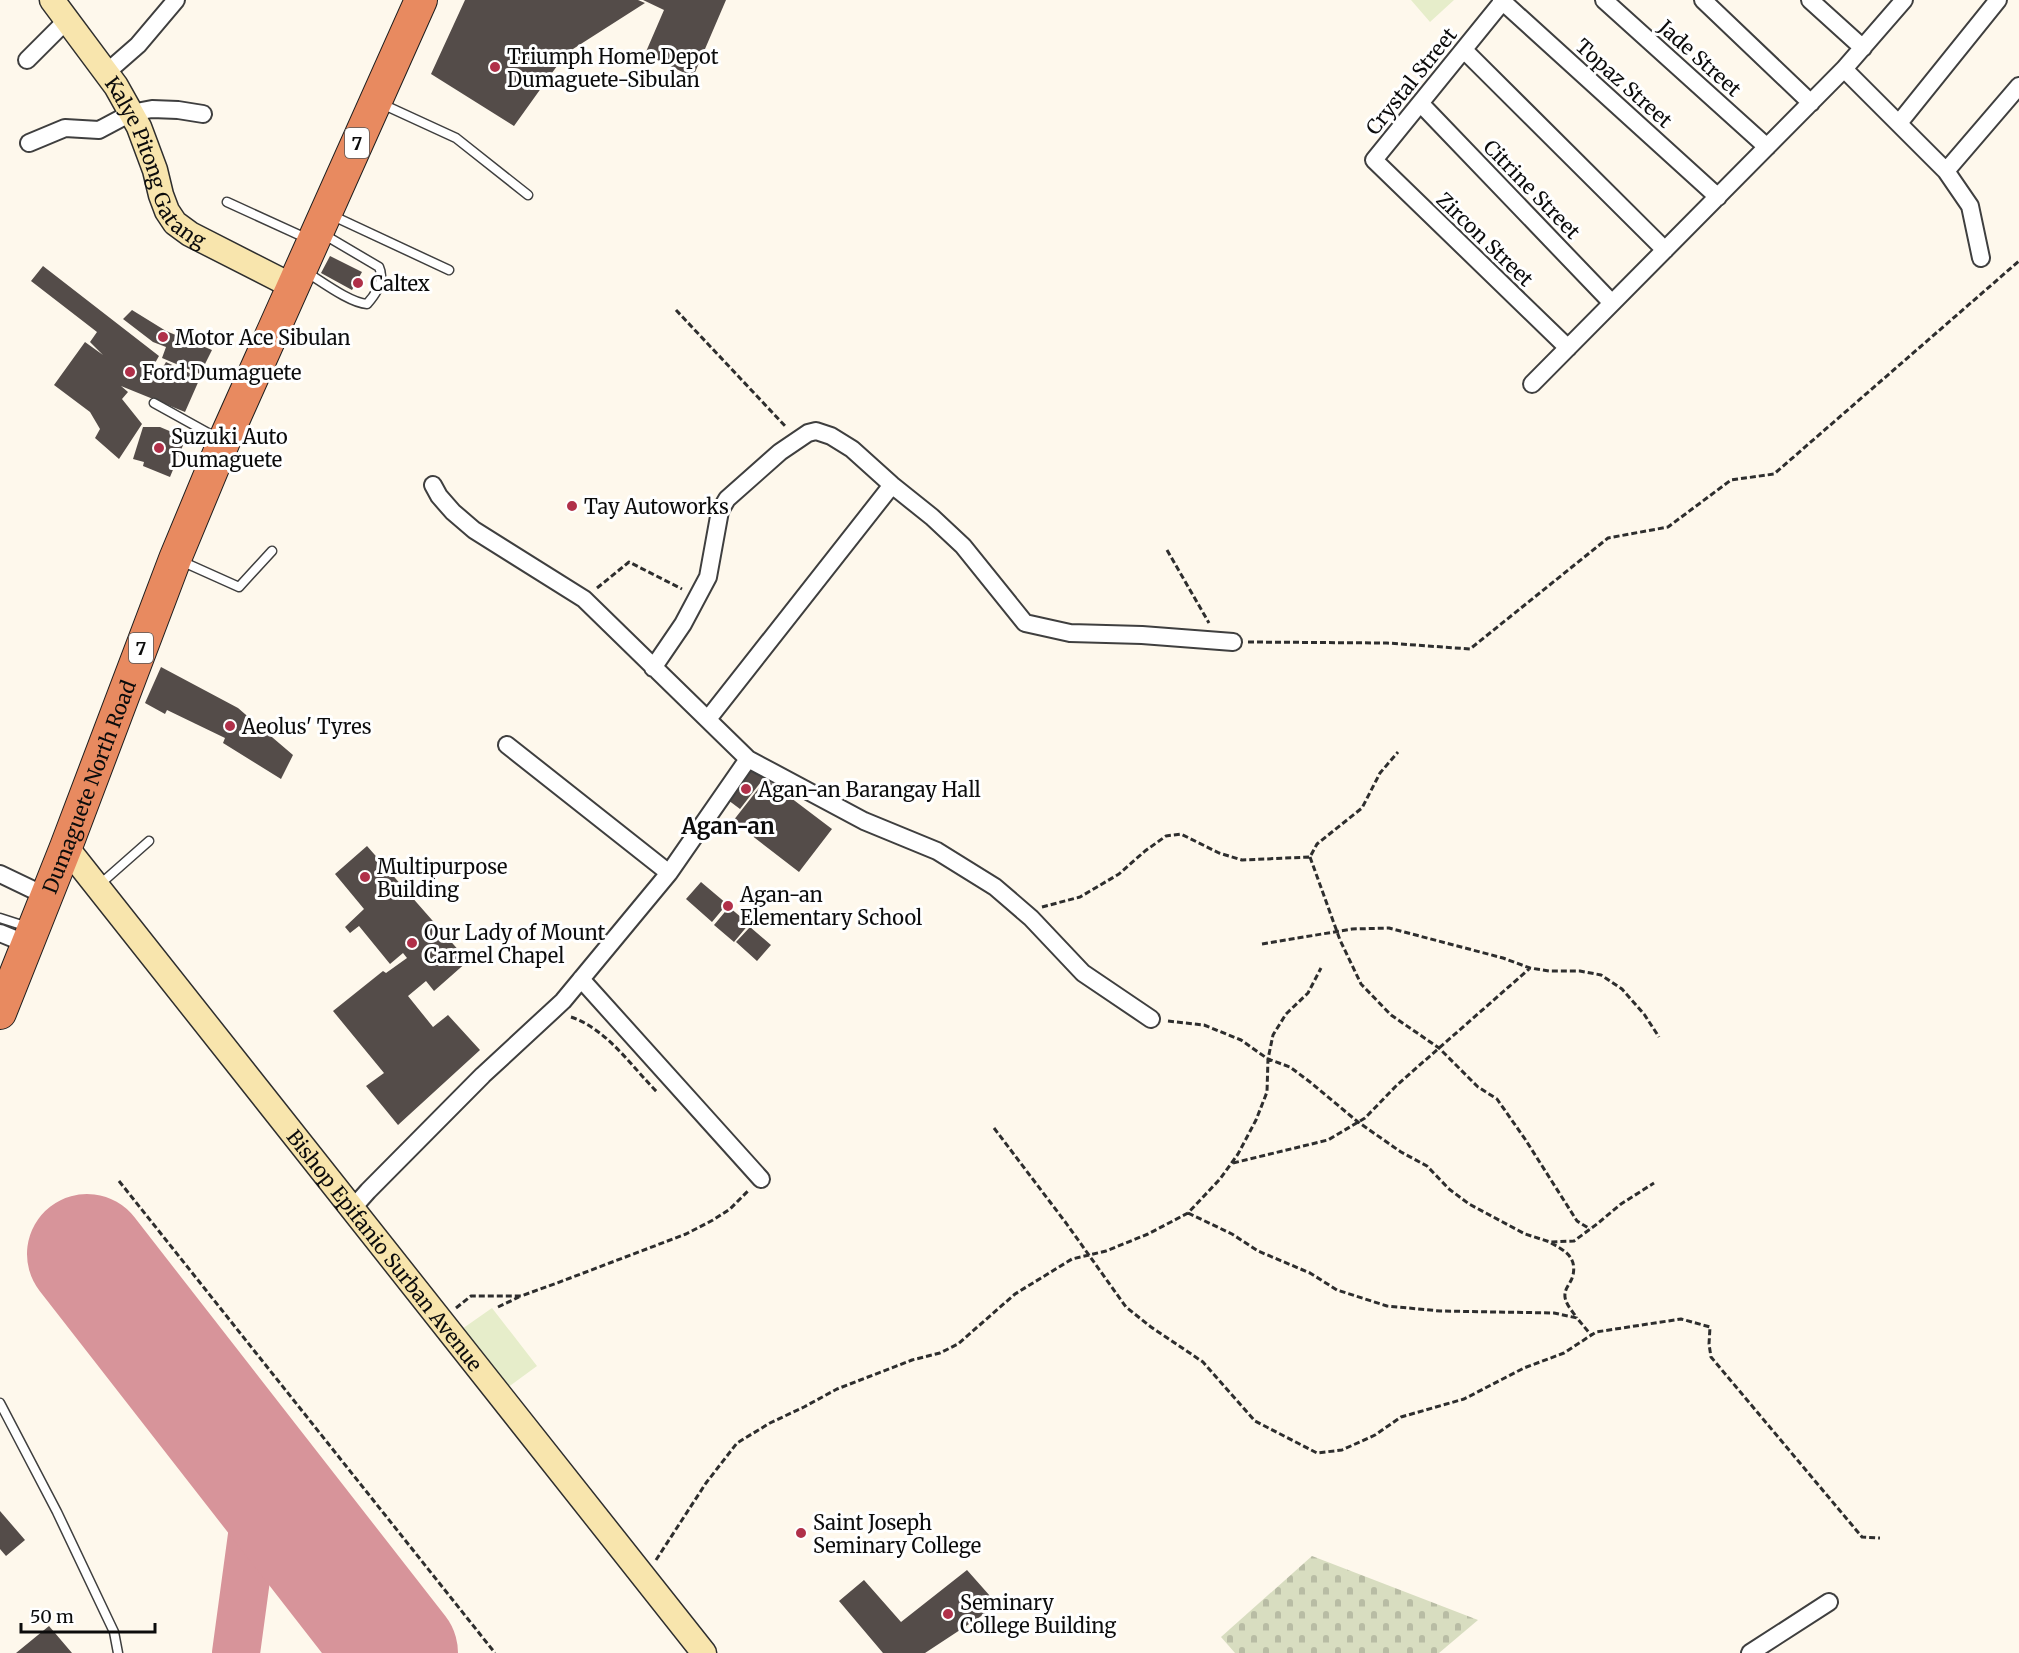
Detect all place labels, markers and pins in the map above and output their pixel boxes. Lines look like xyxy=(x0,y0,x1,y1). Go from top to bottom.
place label: Triumph Home Depot Dumaguete-Sibulan xyxy=(507,44,719,92)
marker: Triumph Home Depot Dumaguete-Sibulan xyxy=(488,60,502,74)
place label: Caltex xyxy=(370,271,430,296)
marker: Caltex xyxy=(351,276,365,290)
place label: Motor Ace Sibulan xyxy=(175,325,351,350)
marker: Motor Ace Sibulan xyxy=(156,330,170,344)
place label: Ford Dumaguete xyxy=(142,360,302,385)
marker: Ford Dumaguete xyxy=(123,365,137,379)
place label: Suzuki Auto Dumaguete xyxy=(171,424,288,472)
marker: Suzuki Auto Dumaguete xyxy=(152,441,166,455)
place label: Tay Autoworks xyxy=(584,494,729,519)
marker: Tay Autoworks xyxy=(565,499,579,513)
place label: Aeolus' Tyres xyxy=(241,714,372,739)
marker: Aeolus' Tyres xyxy=(223,719,237,733)
place label: Agan-an Barangay Hall xyxy=(757,777,981,802)
marker: Agan-an Barangay Hall xyxy=(739,782,753,796)
place label: Multipurpose Building xyxy=(377,854,508,902)
marker: Multipurpose Building xyxy=(358,870,372,884)
place label: Agan-an Elementary School xyxy=(739,882,922,930)
marker: Agan-an Elementary School xyxy=(721,899,735,913)
place label: Our Lady of Mount Carmel Chapel xyxy=(424,920,606,968)
marker: Our Lady of Mount Carmel Chapel xyxy=(405,936,419,950)
place label: Saint Joseph Seminary College xyxy=(813,1510,981,1558)
marker: Saint Joseph Seminary College xyxy=(794,1526,808,1540)
place label: Seminary College Building xyxy=(960,1590,1116,1638)
marker: Seminary College Building xyxy=(941,1607,955,1621)

